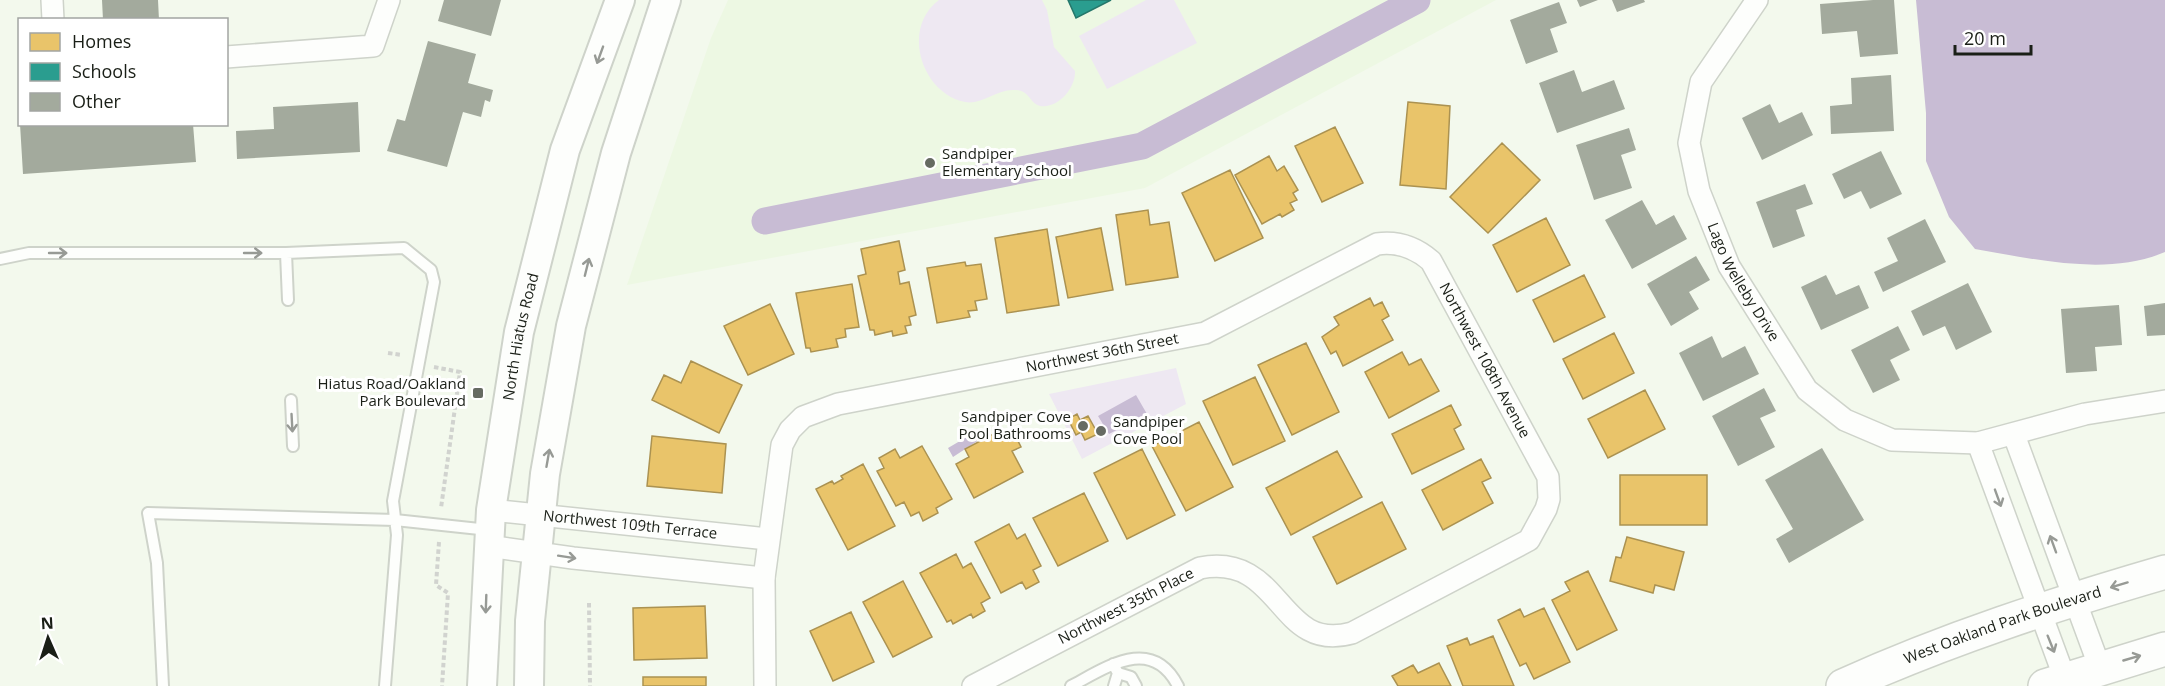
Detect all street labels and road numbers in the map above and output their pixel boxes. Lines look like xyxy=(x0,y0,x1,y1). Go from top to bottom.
street label: Lago Welleby Drive xyxy=(1704,219,1785,345)
street label: North Hiatus Road xyxy=(497,271,543,402)
street label: Northwest 108th Avenue xyxy=(1435,279,1536,441)
street label: Northwest 36th Street xyxy=(1024,327,1180,376)
street label: Northwest 109th Terrace xyxy=(542,505,718,543)
street label: Northwest 35th Place xyxy=(1054,562,1197,648)
street label: West Oakland Park Boulevard xyxy=(1901,581,2103,668)

